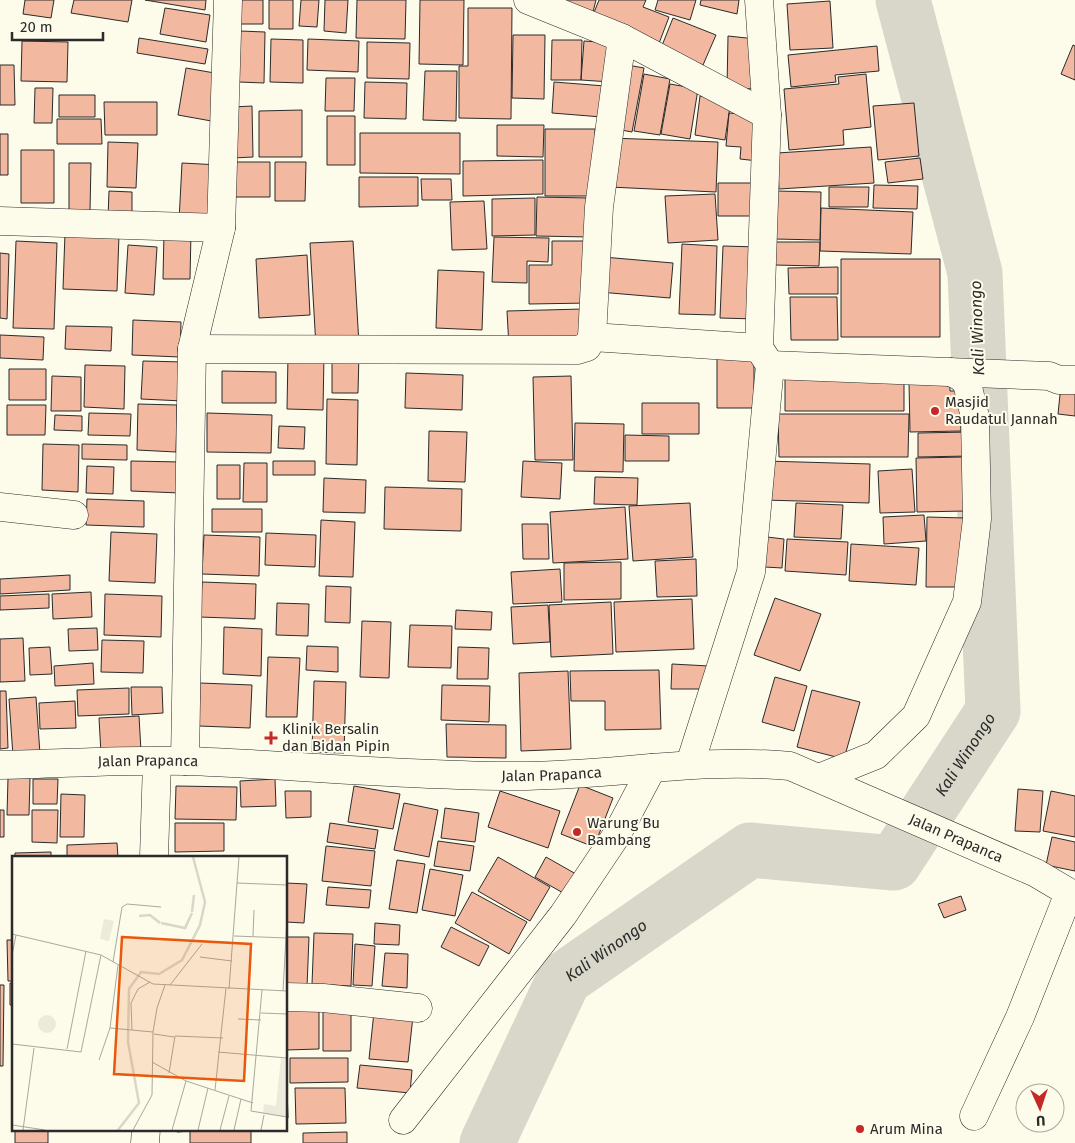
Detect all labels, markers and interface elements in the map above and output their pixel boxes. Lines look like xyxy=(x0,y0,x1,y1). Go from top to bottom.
scale bar xyxy=(12,10,104,42)
text: 20 m xyxy=(20,18,53,36)
water label: Kali Winongo xyxy=(966,280,988,376)
place label: Masjid Raudatul Jannah xyxy=(945,393,1058,428)
marker: Masjid Raudatul Jannah xyxy=(929,405,941,417)
water label: Kali Winongo xyxy=(931,709,999,799)
place label: Klinik Bersalin dan Bidan Pipin xyxy=(282,720,390,755)
marker: Klinik Bersalin dan Bidan Pipin xyxy=(264,731,278,745)
street label: Jalan Prapanca xyxy=(97,752,199,771)
street label: Jalan Prapanca xyxy=(501,763,602,785)
street label: Jalan Prapanca xyxy=(906,810,1006,867)
place label: Warung Bu Bambang xyxy=(587,814,660,849)
marker: Warung Bu Bambang xyxy=(571,826,583,838)
inset map xyxy=(12,856,288,1130)
water label: Kali Winongo xyxy=(561,915,650,985)
north arrow xyxy=(1015,1083,1065,1133)
text: U xyxy=(1036,1112,1046,1129)
place label: Arum Mina xyxy=(870,1120,943,1138)
marker: Arum Mina xyxy=(854,1123,866,1135)

